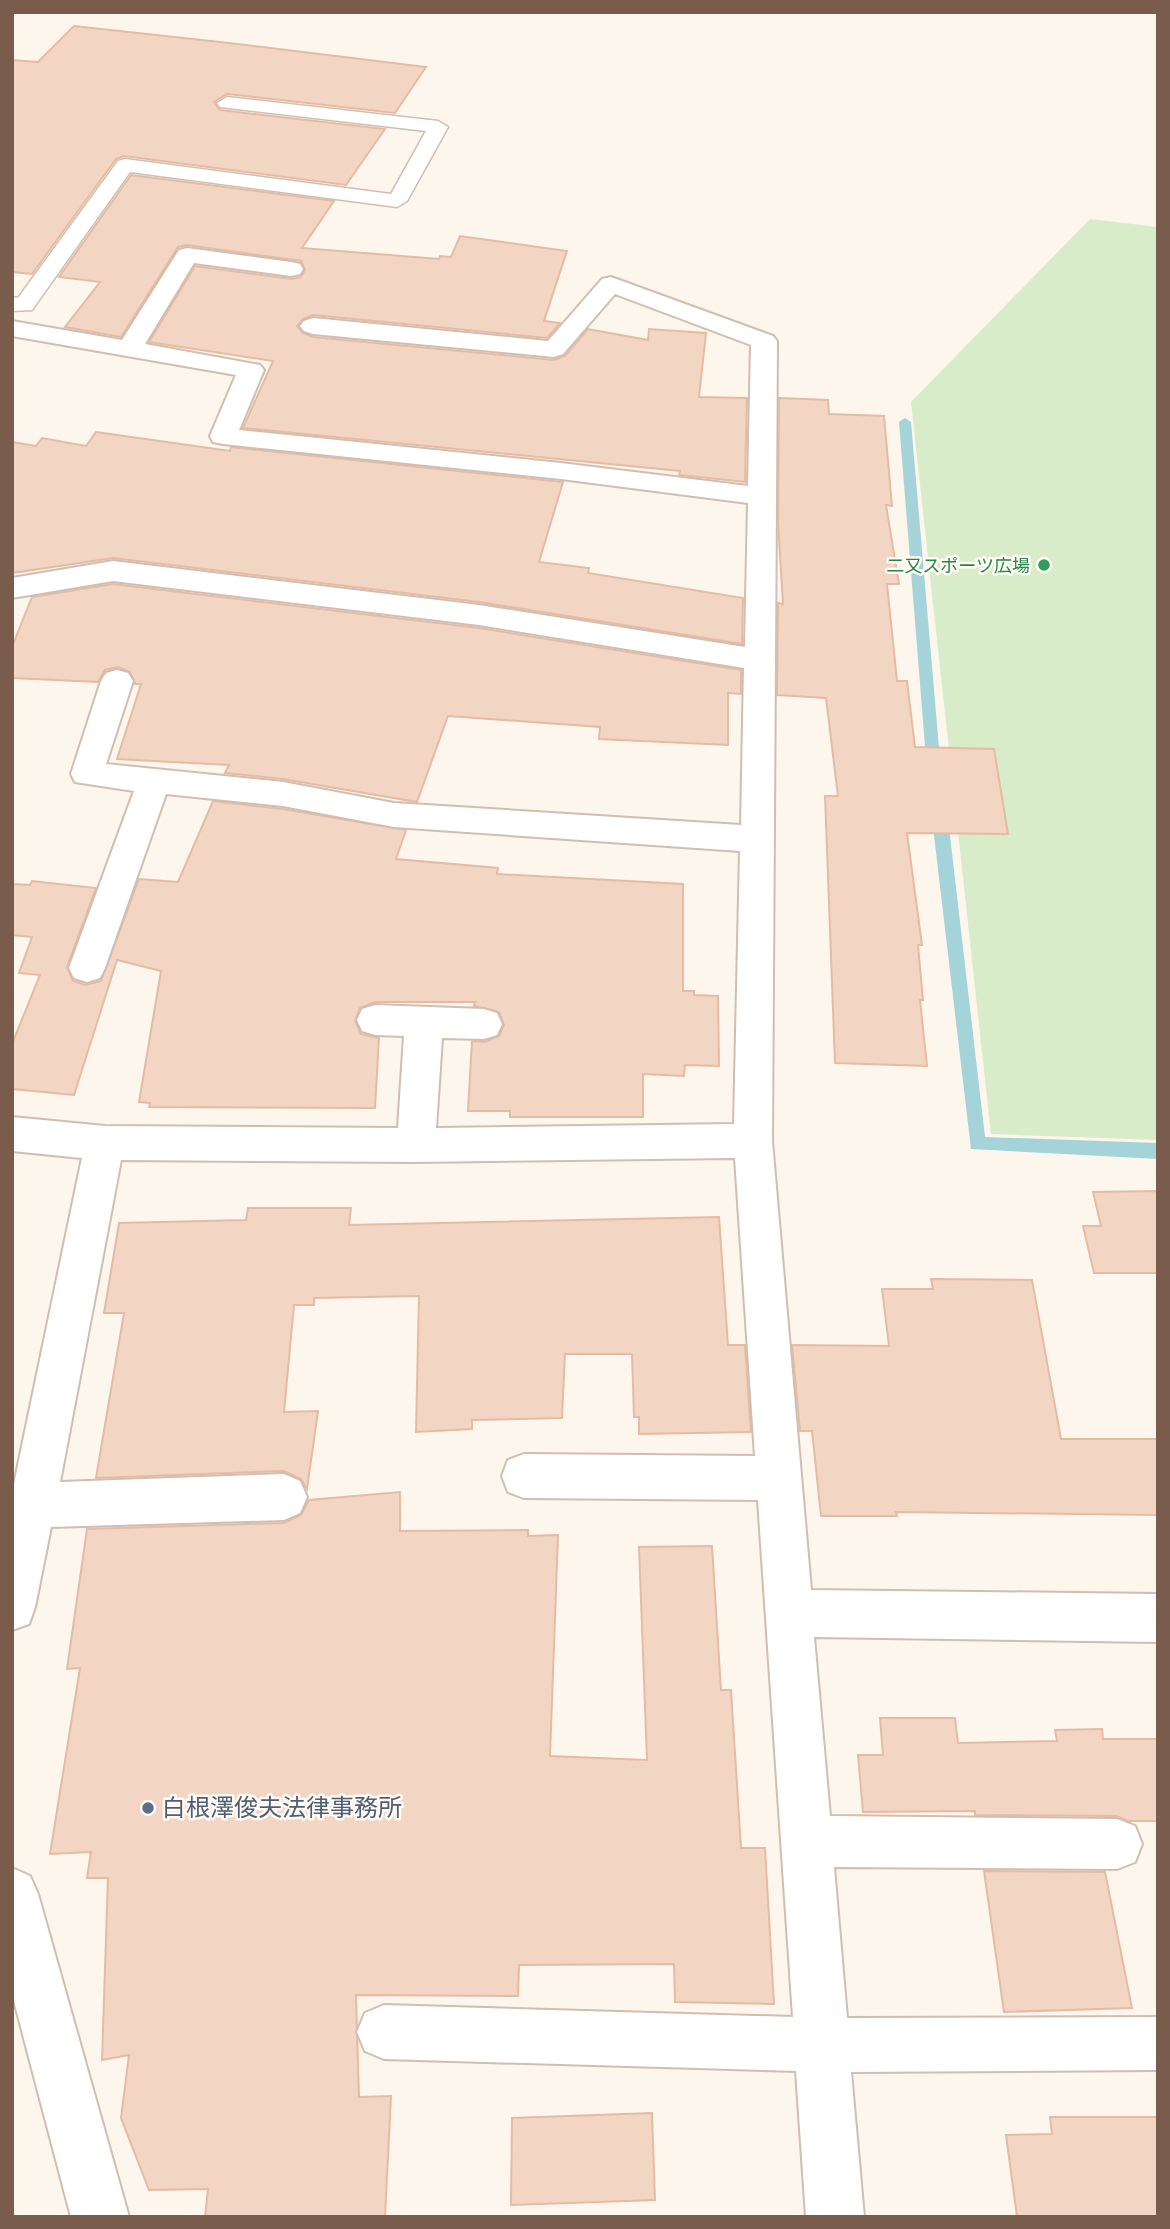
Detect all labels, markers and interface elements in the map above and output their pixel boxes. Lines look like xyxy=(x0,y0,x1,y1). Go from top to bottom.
place label: 二又スポーツ広場 xyxy=(886,555,1030,576)
marker: 二又スポーツ広場 xyxy=(1036,557,1052,573)
place label: 白根澤俊夫法律事務所 xyxy=(162,1794,402,1822)
marker: 白根澤俊夫法律事務所 xyxy=(140,1800,156,1816)

